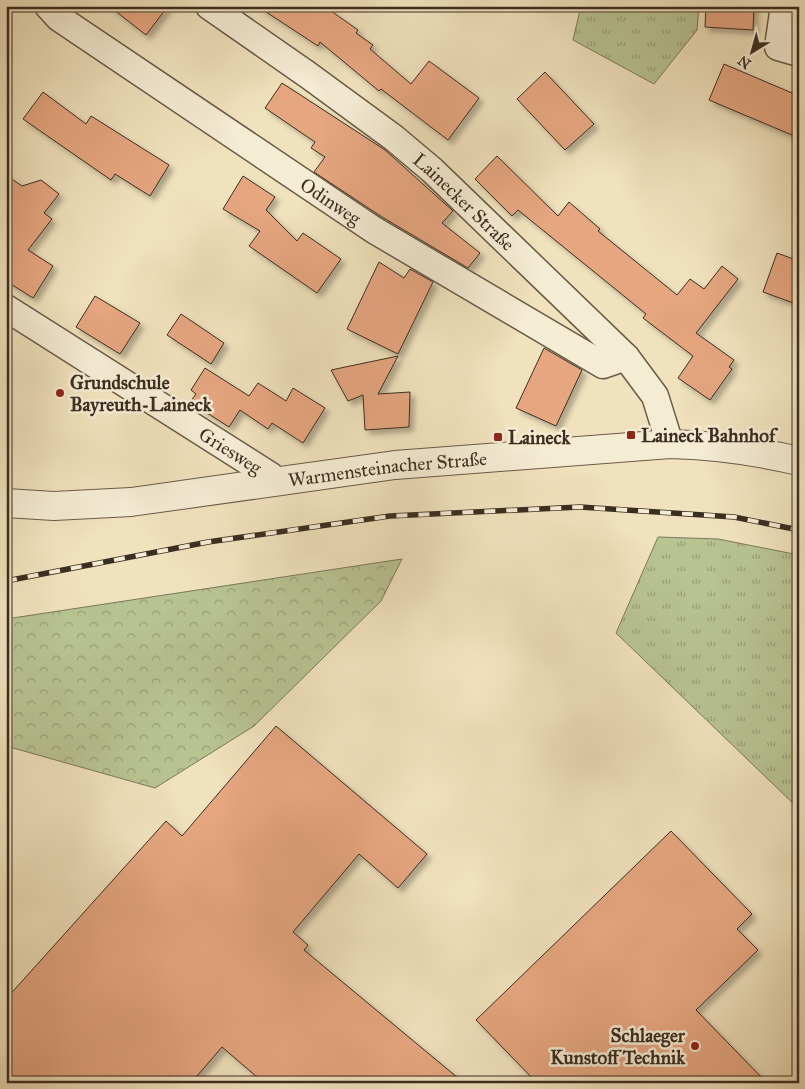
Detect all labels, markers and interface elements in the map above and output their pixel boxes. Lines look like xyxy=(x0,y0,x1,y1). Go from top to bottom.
north arrow xyxy=(728,28,778,78)
text: N xyxy=(735,52,754,72)
street label: Lainecker Straße xyxy=(409,148,520,255)
street label: Odinweg xyxy=(296,172,366,231)
place label: Grundschule Bayreuth-Laineck xyxy=(70,371,213,417)
marker: Grundschule Bayreuth-Laineck xyxy=(54,387,66,399)
street label: Griesweg xyxy=(195,422,267,480)
place label: Laineck Bahnhof xyxy=(641,424,779,447)
place label: Laineck xyxy=(508,426,571,449)
marker: Laineck Bahnhof xyxy=(625,429,637,441)
marker: Laineck xyxy=(492,431,504,443)
street label: Warmensteinacher Straße xyxy=(287,447,488,491)
place label: Schlaeger Kunstoff Technik xyxy=(550,1024,686,1069)
marker: Schlaeger Kunstoff Technik xyxy=(689,1040,701,1052)

